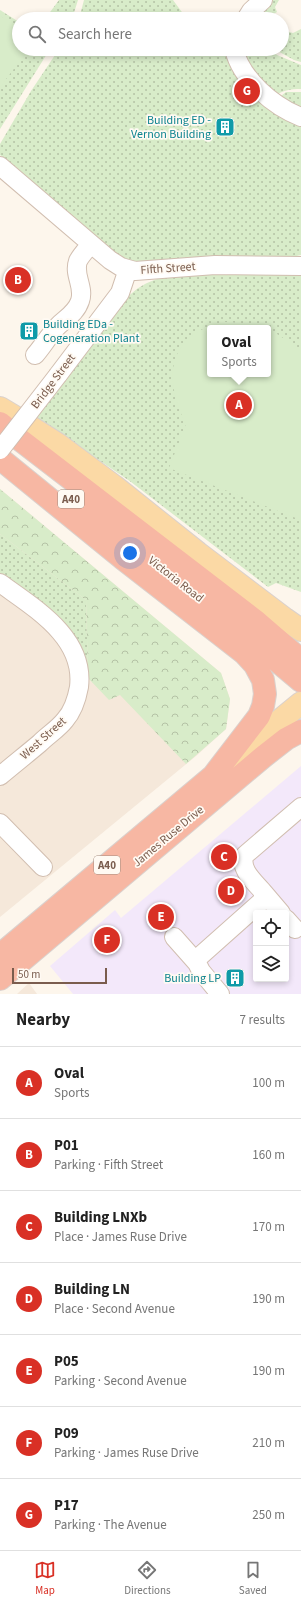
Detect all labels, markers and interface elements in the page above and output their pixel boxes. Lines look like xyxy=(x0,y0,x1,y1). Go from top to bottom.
search box xyxy=(12,12,289,56)
icon: search xyxy=(26,23,48,45)
text: Search here xyxy=(58,24,132,45)
pin: G xyxy=(234,76,260,106)
place label: Building ED - Vernon Building xyxy=(131,112,211,143)
building icon: Building ED - Vernon Building xyxy=(214,116,236,138)
street label: Fifth Street xyxy=(140,258,196,279)
pin: B xyxy=(5,265,31,295)
place label: Building EDa - Cogeneration Plant xyxy=(43,316,139,347)
building icon: Building EDa - Cogeneration Plant xyxy=(18,320,40,342)
popup xyxy=(207,325,271,377)
text: Oval xyxy=(221,332,251,353)
street label: Bridge Street xyxy=(27,350,80,412)
text: Sports xyxy=(221,353,257,371)
pin: A xyxy=(226,390,252,420)
road number: A40 xyxy=(58,490,84,508)
your location xyxy=(120,543,140,563)
street label: Victoria Road xyxy=(144,552,207,606)
street label: West Street xyxy=(17,713,70,764)
street label: James Ruse Drive xyxy=(129,802,207,871)
pin: C xyxy=(211,842,237,872)
road number: A40 xyxy=(94,856,120,874)
pin: D xyxy=(218,876,244,906)
pin: E xyxy=(148,902,174,932)
map controls xyxy=(253,910,289,982)
button: locate xyxy=(253,910,289,946)
pin: F xyxy=(94,925,120,955)
button: layers xyxy=(253,946,289,982)
scale bar xyxy=(12,966,107,985)
text: 50 m xyxy=(18,967,40,982)
building icon: Building LP xyxy=(224,967,246,989)
place label: Building LP xyxy=(164,970,221,987)
text: Nearby xyxy=(16,1008,70,1032)
text: 7 results xyxy=(240,1011,285,1029)
text: Oval xyxy=(54,1063,84,1084)
text: A xyxy=(25,1074,33,1092)
text: 100 m xyxy=(252,1074,285,1092)
text: Sports xyxy=(54,1084,89,1102)
text: P01 xyxy=(54,1135,79,1156)
text: B xyxy=(25,1146,33,1164)
text: 160 m xyxy=(252,1146,285,1164)
text: Parking · Fifth Street xyxy=(54,1156,163,1174)
text: Building LNXb xyxy=(54,1207,147,1228)
text: C xyxy=(25,1218,33,1236)
text: 170 m xyxy=(252,1218,285,1236)
text: Place · James Ruse Drive xyxy=(54,1228,187,1246)
text: Building LN xyxy=(54,1279,130,1300)
text: D xyxy=(25,1290,33,1308)
text: 190 m xyxy=(252,1290,285,1308)
text: Place · Second Avenue xyxy=(54,1300,175,1318)
text: P05 xyxy=(54,1351,79,1372)
text: E xyxy=(25,1362,33,1380)
text: 190 m xyxy=(252,1362,285,1380)
text: Parking · Second Avenue xyxy=(54,1372,187,1390)
text: P09 xyxy=(54,1423,79,1444)
text: F xyxy=(26,1434,32,1452)
text: 210 m xyxy=(252,1434,285,1452)
text: Parking · James Ruse Drive xyxy=(54,1444,199,1462)
text: P17 xyxy=(54,1495,79,1516)
text: G xyxy=(25,1506,33,1524)
text: 250 m xyxy=(252,1506,285,1524)
text: Parking · The Avenue xyxy=(54,1516,167,1534)
tab: Map xyxy=(34,1559,56,1598)
tab: Directions xyxy=(124,1559,171,1598)
tab: Saved xyxy=(239,1559,267,1598)

